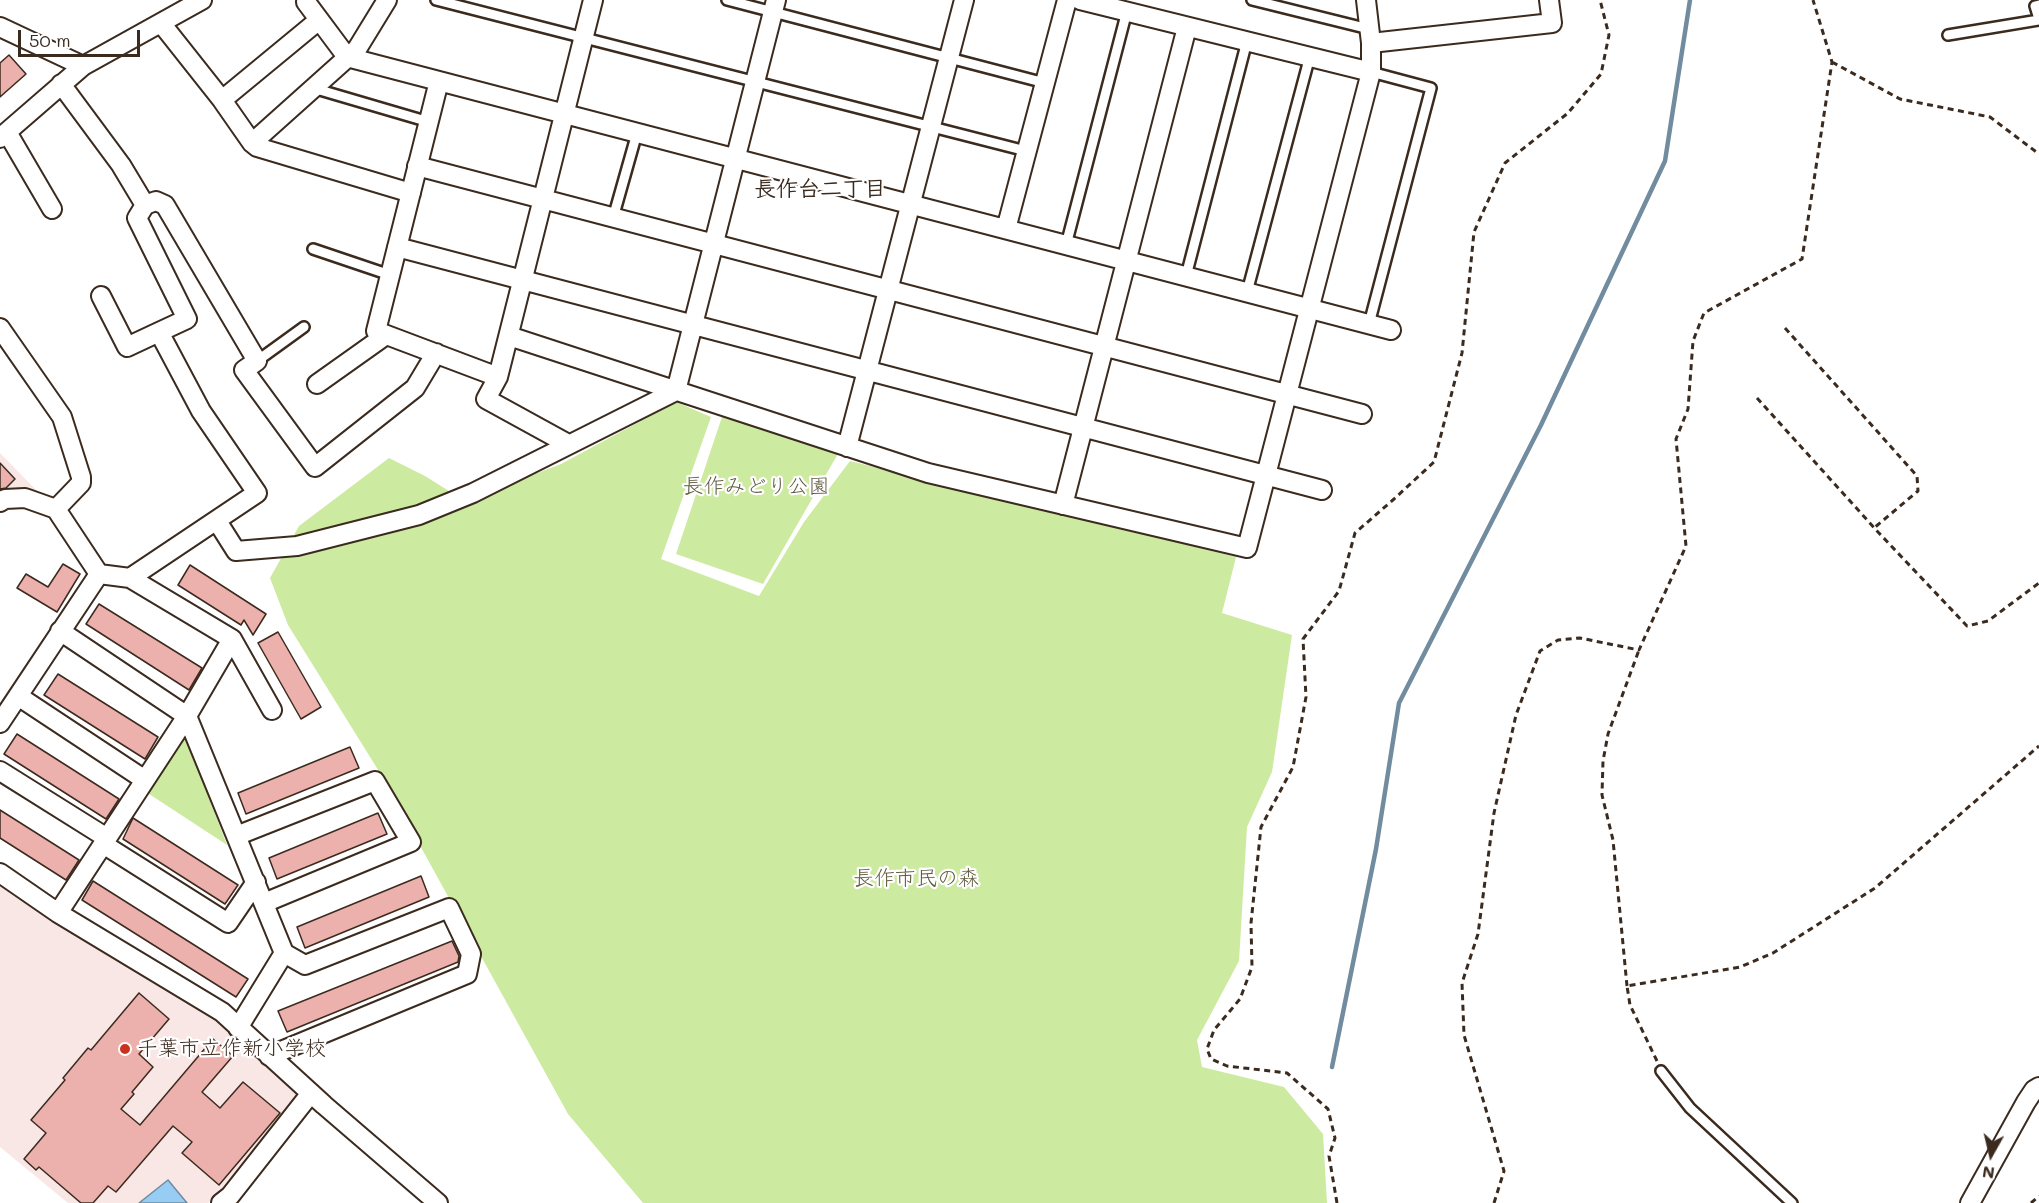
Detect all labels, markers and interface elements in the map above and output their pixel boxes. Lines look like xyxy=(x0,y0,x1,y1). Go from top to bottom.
scale bar xyxy=(21,18,142,56)
text: 50 m xyxy=(29,28,71,52)
district label: 長作台二丁目 xyxy=(754,176,886,202)
park label: 長作みどり公園 xyxy=(683,474,829,500)
park label: 長作市民の森 xyxy=(853,866,979,892)
place label: 千葉市立作新小学校 xyxy=(137,1036,326,1062)
marker: 千葉市立作新小学校 xyxy=(118,1042,132,1056)
north arrow xyxy=(1961,1125,2021,1185)
text: N xyxy=(1981,1162,1996,1185)

